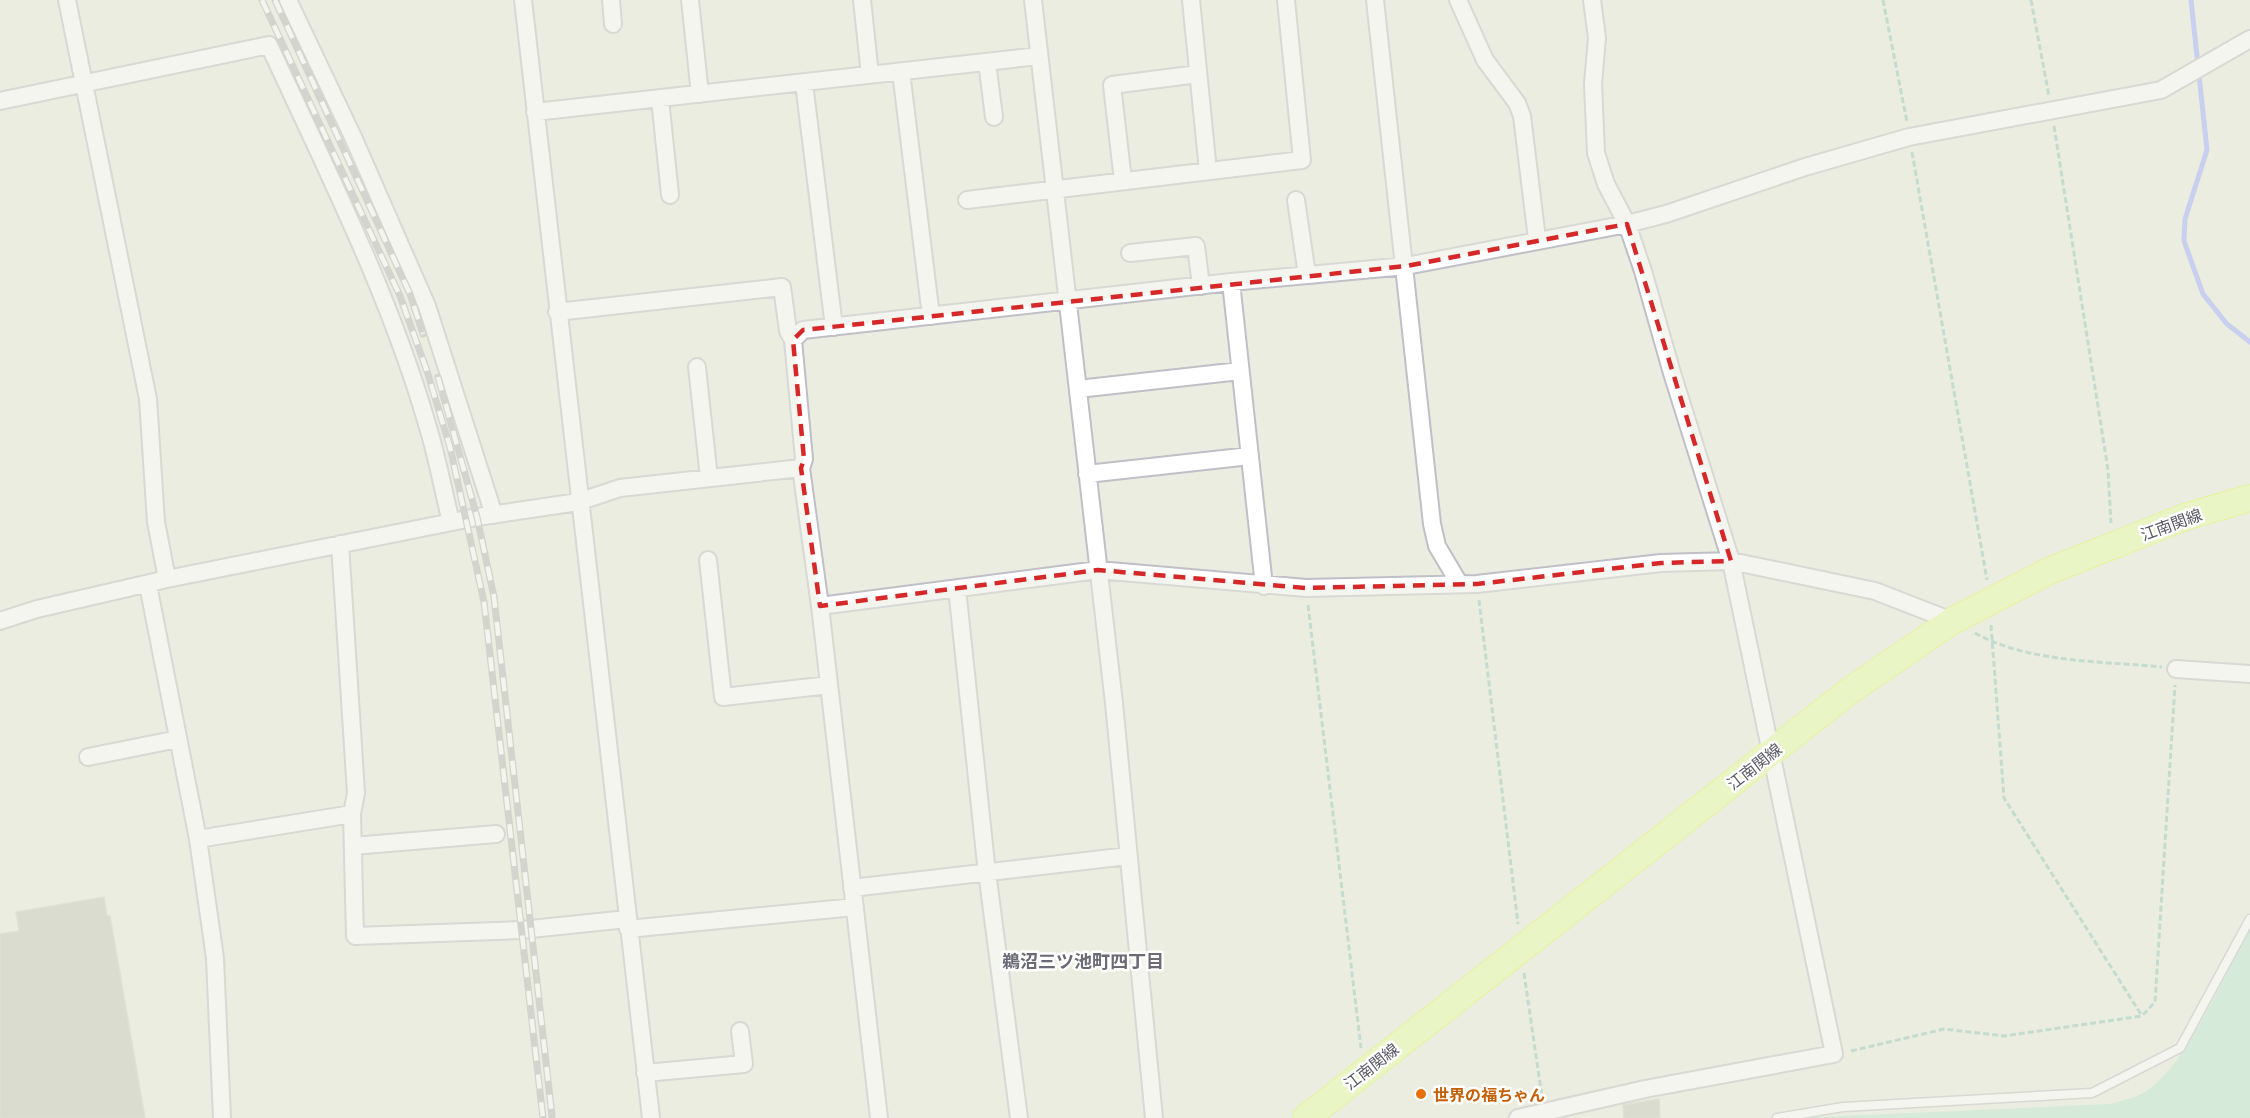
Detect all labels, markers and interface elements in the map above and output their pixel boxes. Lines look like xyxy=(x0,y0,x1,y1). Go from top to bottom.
street label: 江南関線 xyxy=(2138,504,2204,544)
street label: 江南関線 xyxy=(1723,739,1785,793)
district label: 鵜沼三ツ池町四丁目 xyxy=(1002,950,1164,972)
street label: 江南関線 xyxy=(1340,1039,1402,1093)
place label: 世界の福ちゃん xyxy=(1433,1085,1545,1104)
marker: 世界の福ちゃん xyxy=(1414,1087,1428,1101)

